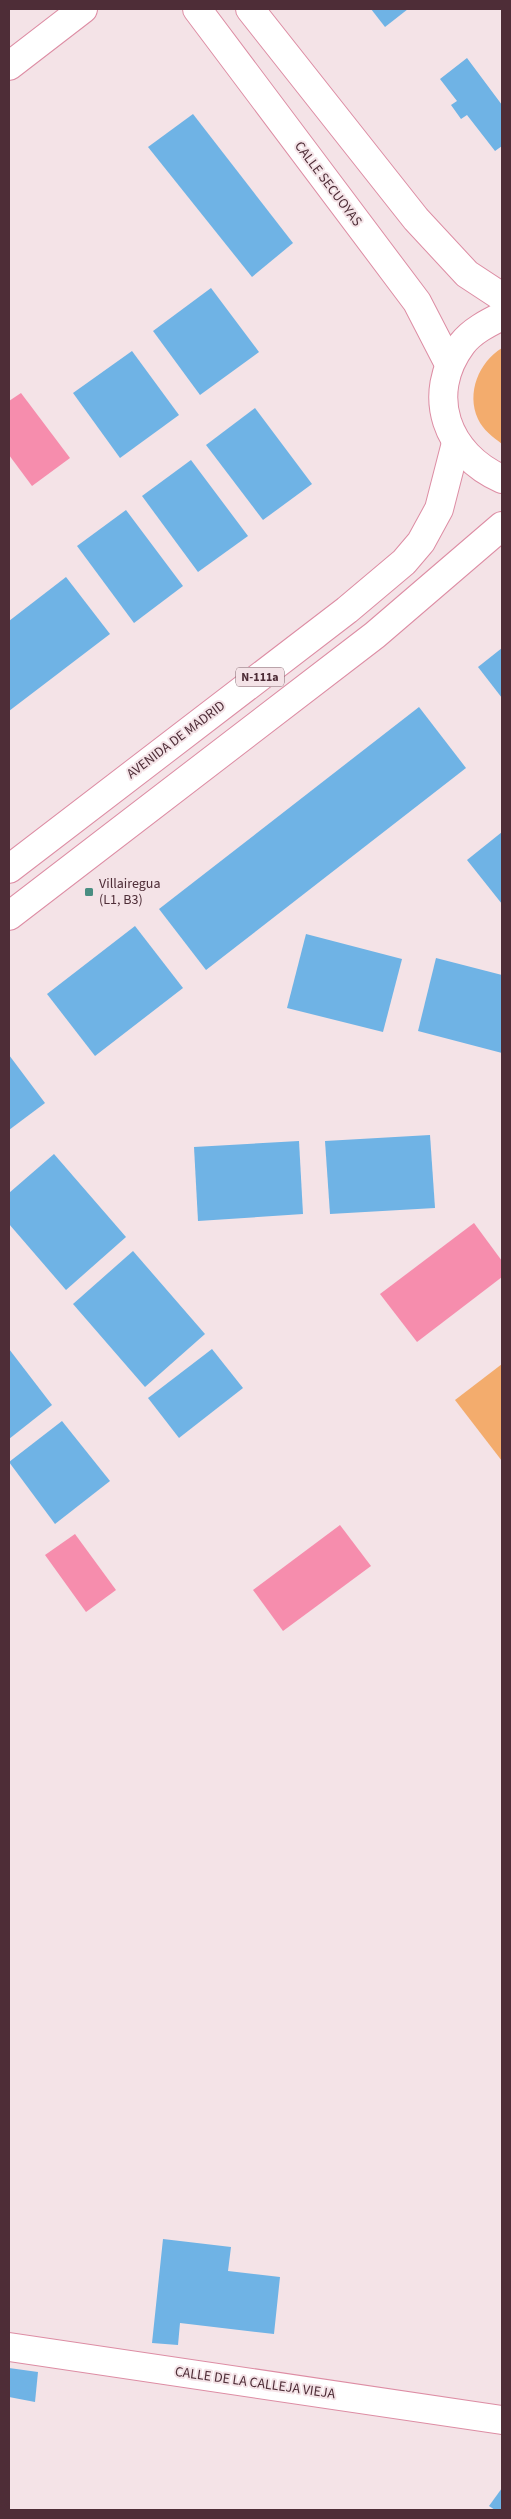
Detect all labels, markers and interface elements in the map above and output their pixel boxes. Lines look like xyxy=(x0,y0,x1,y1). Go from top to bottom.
street label: CALLE SECUOYAS xyxy=(289,137,367,231)
road number: N-111a xyxy=(236,668,284,686)
street label: AVENIDA DE MADRID xyxy=(122,696,230,784)
place label: Villairegua (L1, B3) xyxy=(99,874,161,910)
marker: Villairegua (L1, B3) xyxy=(83,886,95,898)
street label: CALLE DE LA CALLEJA VIEJA xyxy=(174,2362,337,2404)

